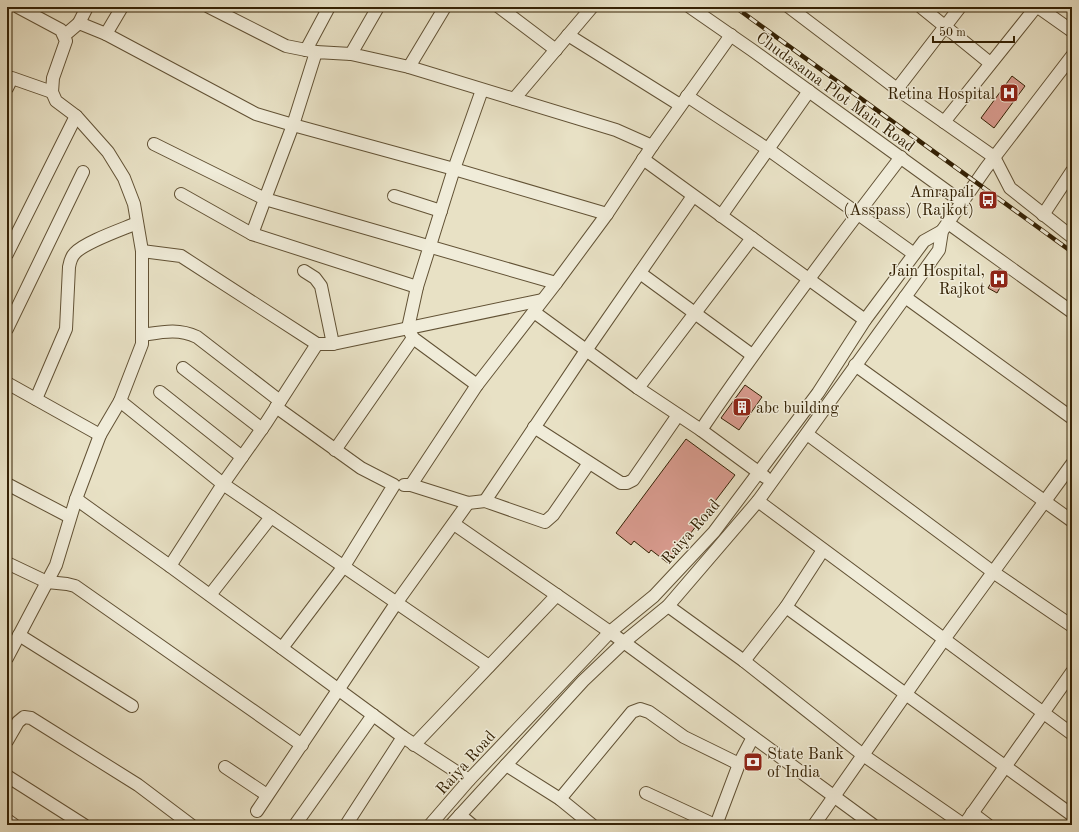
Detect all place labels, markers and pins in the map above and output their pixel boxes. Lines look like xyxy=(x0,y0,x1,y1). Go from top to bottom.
hospital icon: Retina Hospital xyxy=(998,82,1020,104)
place label: Retina Hospital xyxy=(887,87,995,103)
place label: Amrapali (Asspass) (Rajkot) xyxy=(843,185,974,219)
bus stop icon: Amrapali (Asspass) (Rajkot) xyxy=(977,189,999,211)
place label: Jain Hospital, Rajkot xyxy=(889,264,985,298)
hospital icon: Jain Hospital, Rajkot xyxy=(988,268,1010,290)
building icon: abc building xyxy=(731,396,753,418)
place label: abc building xyxy=(756,401,839,417)
place label: State Bank of India xyxy=(767,747,844,781)
bank icon: State Bank of India xyxy=(742,751,764,773)

